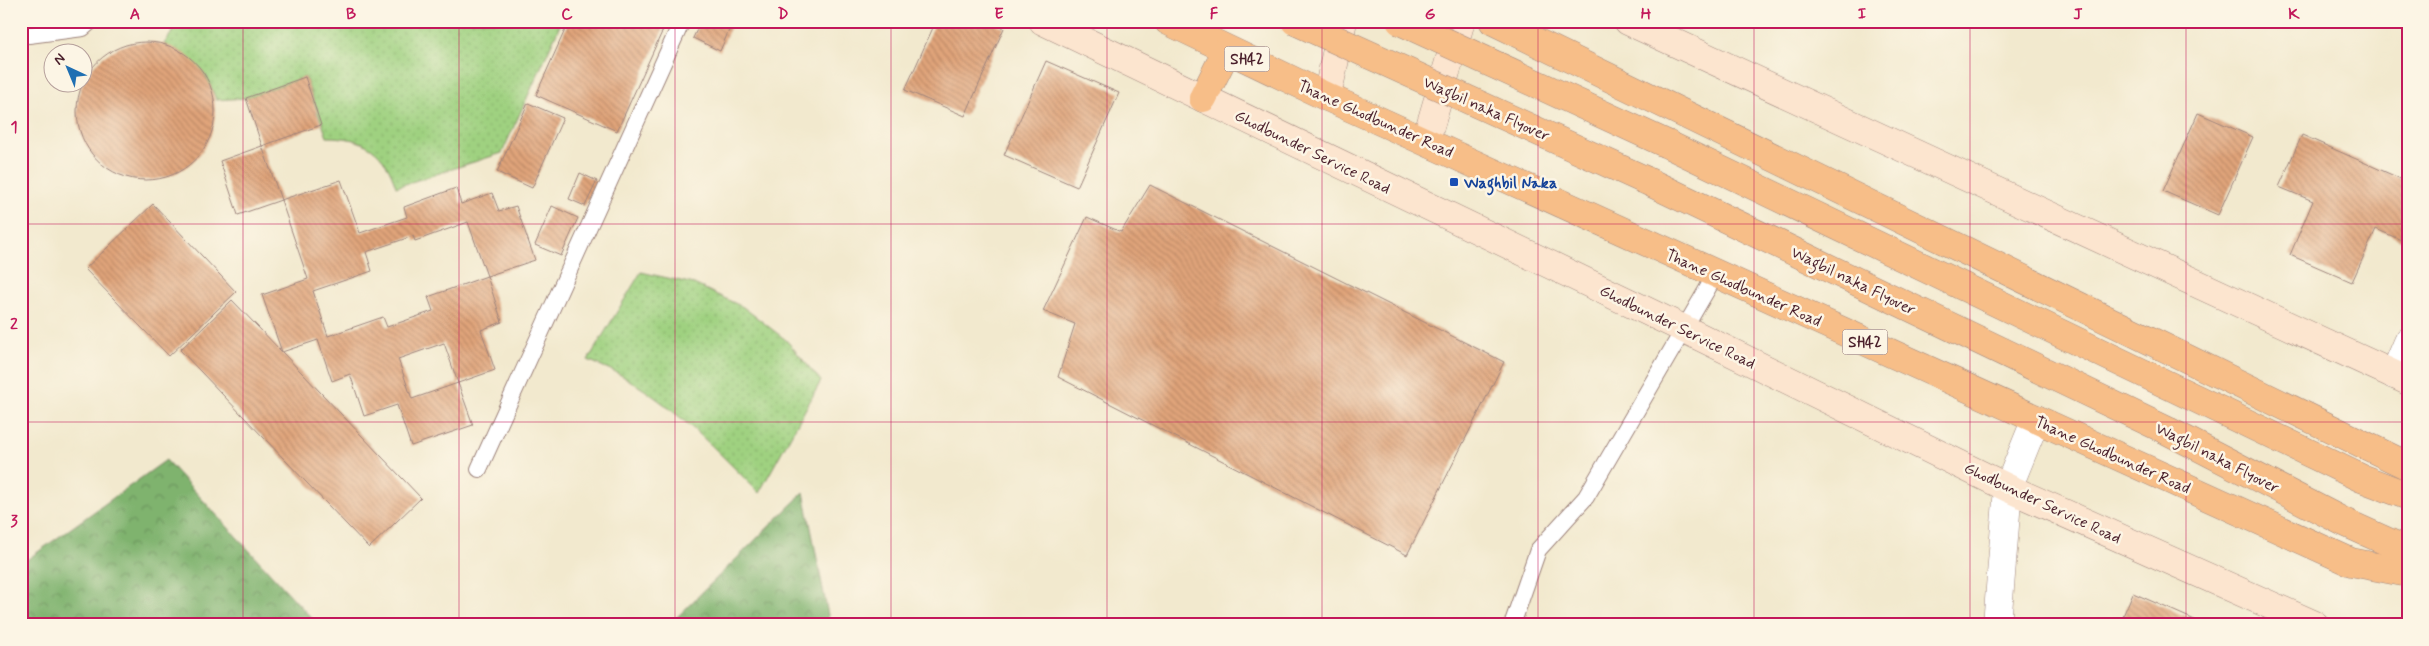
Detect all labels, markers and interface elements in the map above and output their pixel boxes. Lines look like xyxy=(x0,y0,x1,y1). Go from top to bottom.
text: A xyxy=(130,4,140,25)
text: B xyxy=(346,4,356,25)
text: C xyxy=(561,4,573,25)
text: D xyxy=(777,4,789,25)
text: E xyxy=(994,4,1004,25)
text: F xyxy=(1210,4,1219,25)
text: G xyxy=(1425,4,1436,25)
text: H xyxy=(1641,4,1652,25)
text: I xyxy=(1858,4,1867,25)
text: J xyxy=(2073,4,2083,25)
text: K xyxy=(2288,4,2300,25)
north arrow xyxy=(42,42,92,92)
road number: SH42 xyxy=(1224,46,1270,72)
text: N xyxy=(50,50,69,69)
street label: Wagbil naka Flyover xyxy=(1419,72,1553,148)
street label: Thane Ghodbunder Road xyxy=(1294,76,1457,163)
street label: Ghodbunder Service Road xyxy=(1231,105,1394,199)
text: 1 xyxy=(10,117,18,138)
place label: Waghbil Naka xyxy=(1463,173,1557,196)
marker: Waghbil Naka xyxy=(1448,176,1460,188)
street label: Wagbil naka Flyover xyxy=(1787,242,1919,322)
street label: Thane Ghodbunder Road xyxy=(1662,245,1825,332)
street label: Ghodbunder Service Road xyxy=(1596,280,1759,374)
text: 2 xyxy=(10,314,18,335)
road number: SH42 xyxy=(1842,330,1888,354)
street label: Thane Ghodbunder Road xyxy=(2031,412,2194,499)
street label: Wagbil naka Flyover xyxy=(2151,418,2283,500)
street label: Ghodbunder Service Road xyxy=(1960,458,2124,549)
text: 3 xyxy=(10,511,18,532)

